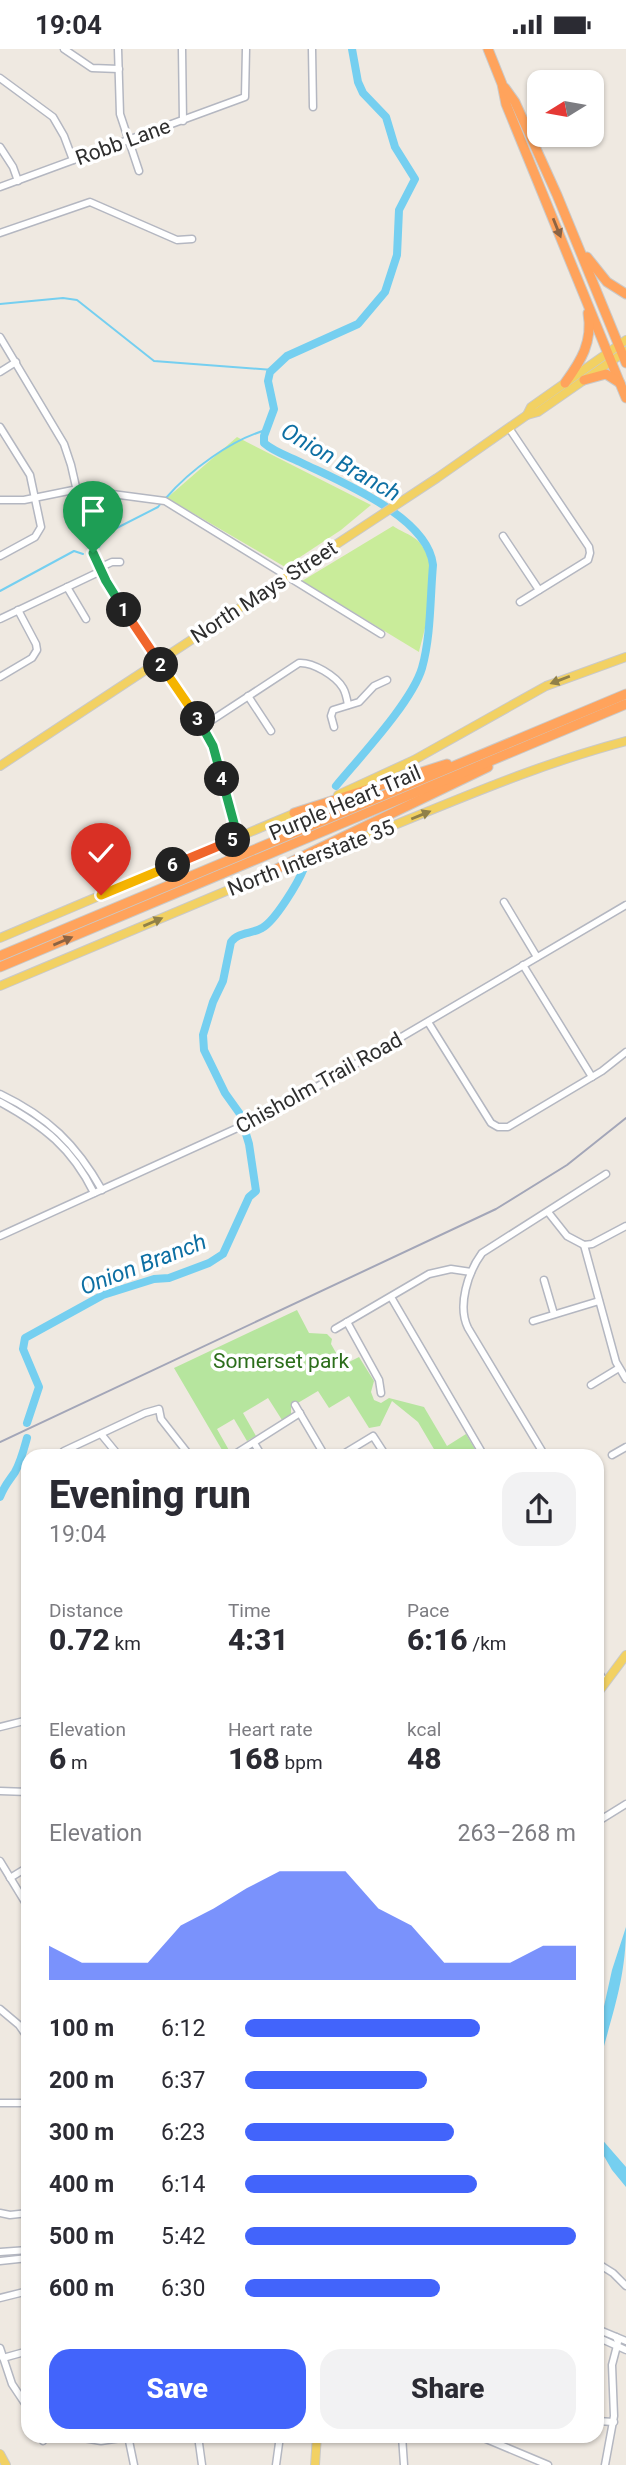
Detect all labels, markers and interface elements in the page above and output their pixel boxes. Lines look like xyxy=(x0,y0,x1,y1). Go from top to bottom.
text: 19:04 xyxy=(35,10,102,40)
north arrow xyxy=(527,70,604,147)
map controls xyxy=(527,70,604,147)
street label: Robb Lane xyxy=(72,114,174,170)
one-way arrow xyxy=(552,218,563,239)
water label: Onion Branch xyxy=(276,417,405,507)
pin xyxy=(63,481,123,553)
icon: arrive xyxy=(74,492,112,530)
street label: North Mays Street xyxy=(186,536,342,648)
pin: 1 xyxy=(106,593,142,627)
text: 1 xyxy=(118,598,129,621)
pin: 2 xyxy=(144,647,178,683)
text: 2 xyxy=(155,653,166,676)
one-way arrow xyxy=(550,675,571,686)
pin: 3 xyxy=(180,701,216,737)
text: 3 xyxy=(192,707,203,730)
street label: Purple Heart Trail xyxy=(266,760,424,846)
pin: 4 xyxy=(204,761,240,797)
text: 4 xyxy=(216,767,227,790)
one-way arrow xyxy=(411,810,432,821)
street label: North Interstate 35 xyxy=(224,815,398,901)
pin xyxy=(71,823,131,895)
pin: 5 xyxy=(216,823,250,857)
icon: check xyxy=(82,834,120,872)
pin: 6 xyxy=(156,847,190,883)
text: 6 xyxy=(167,853,178,876)
one-way arrow xyxy=(143,916,164,927)
one-way arrow xyxy=(53,935,73,947)
street label: Chisholm Trail Road xyxy=(232,1027,406,1139)
water label: Onion Branch xyxy=(76,1228,210,1301)
park label: Somerset park xyxy=(213,1349,349,1373)
button: share xyxy=(502,1472,576,1546)
text: Evening run xyxy=(49,1473,251,1517)
text: 19:04 xyxy=(49,1521,106,1548)
text: Distance xyxy=(49,1599,123,1622)
text: Time xyxy=(228,1599,271,1622)
text: Pace xyxy=(407,1599,449,1622)
text: 0.72 xyxy=(49,1622,110,1657)
text: 4:31 xyxy=(228,1622,289,1657)
text: 6:16 xyxy=(407,1622,468,1657)
text: km xyxy=(110,1632,141,1655)
text: /km xyxy=(468,1632,507,1655)
text: Elevation xyxy=(49,1718,126,1741)
text: Heart rate xyxy=(228,1718,313,1741)
text: kcal xyxy=(407,1718,441,1741)
text: 6 xyxy=(49,1741,66,1776)
text: 168 xyxy=(228,1741,280,1776)
text: 48 xyxy=(407,1741,442,1776)
text: m xyxy=(66,1751,88,1774)
text: bpm xyxy=(280,1751,323,1774)
text: Elevation xyxy=(49,1820,142,1847)
text: 263–268 m xyxy=(457,1820,576,1847)
text: 100 m xyxy=(49,2015,114,2042)
text: 6:12 xyxy=(161,2015,205,2042)
text: 200 m xyxy=(49,2067,114,2094)
text: 6:37 xyxy=(161,2067,205,2094)
text: 300 m xyxy=(49,2119,114,2146)
text: 6:23 xyxy=(161,2119,205,2146)
text: 400 m xyxy=(49,2171,114,2198)
text: 6:14 xyxy=(161,2171,205,2198)
text: 500 m xyxy=(49,2223,114,2250)
text: 5:42 xyxy=(161,2223,205,2250)
text: 600 m xyxy=(49,2275,114,2302)
text: 6:30 xyxy=(161,2275,205,2302)
button: Save xyxy=(49,2349,306,2429)
button: Share xyxy=(320,2349,576,2429)

